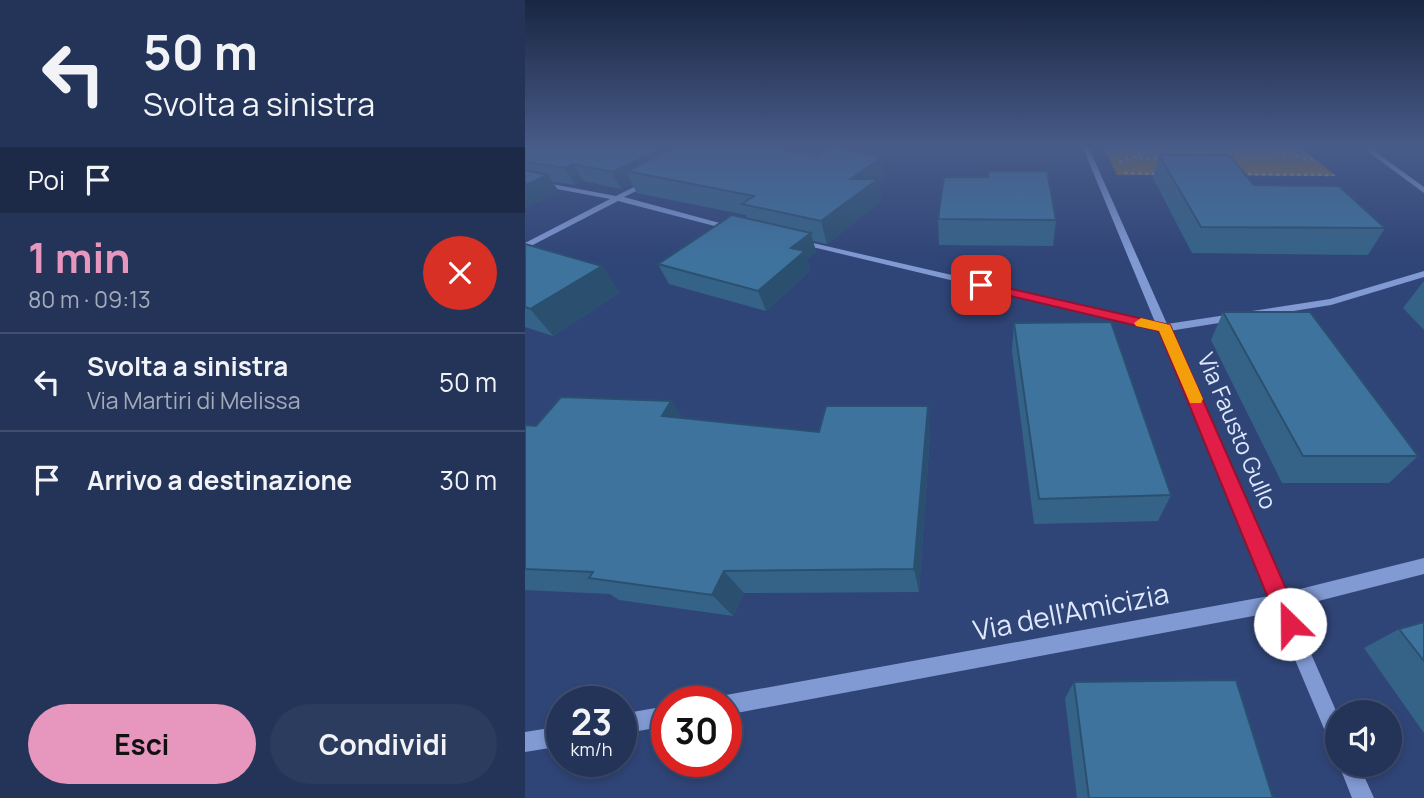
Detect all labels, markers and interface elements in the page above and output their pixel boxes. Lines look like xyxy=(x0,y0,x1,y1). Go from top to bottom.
text: 50 m xyxy=(143,18,258,85)
icon: left xyxy=(28,28,119,119)
text: Svolta a sinistra xyxy=(143,82,375,126)
icon: arrive xyxy=(79,161,117,199)
text: Poi xyxy=(28,162,65,198)
text: 1 min xyxy=(28,228,131,286)
button: close xyxy=(423,236,497,310)
pin xyxy=(951,255,1011,315)
icon: arrive xyxy=(962,266,1000,304)
text: 80 m · 09:13 xyxy=(28,283,151,315)
text: Svolta a sinistra xyxy=(87,348,288,384)
street label: Via Fausto Gullo xyxy=(1191,348,1285,514)
icon: left xyxy=(28,363,66,401)
text: 50 m xyxy=(439,364,497,400)
text: Via Martiri di Melissa xyxy=(87,384,300,416)
icon: arrive xyxy=(28,461,66,499)
text: Arrivo a destinazione xyxy=(87,462,352,498)
text: 30 m xyxy=(440,462,497,498)
street label: Via dell'Amicizia xyxy=(970,573,1172,649)
position arrow xyxy=(1253,587,1327,661)
speed limit sign: 30 xyxy=(651,686,742,777)
text: 23 xyxy=(571,698,612,746)
map controls xyxy=(1325,700,1402,777)
button: sound xyxy=(1325,700,1402,777)
button: Esci xyxy=(28,704,256,784)
button: Condividi xyxy=(270,704,497,784)
text: km/h xyxy=(571,737,612,761)

